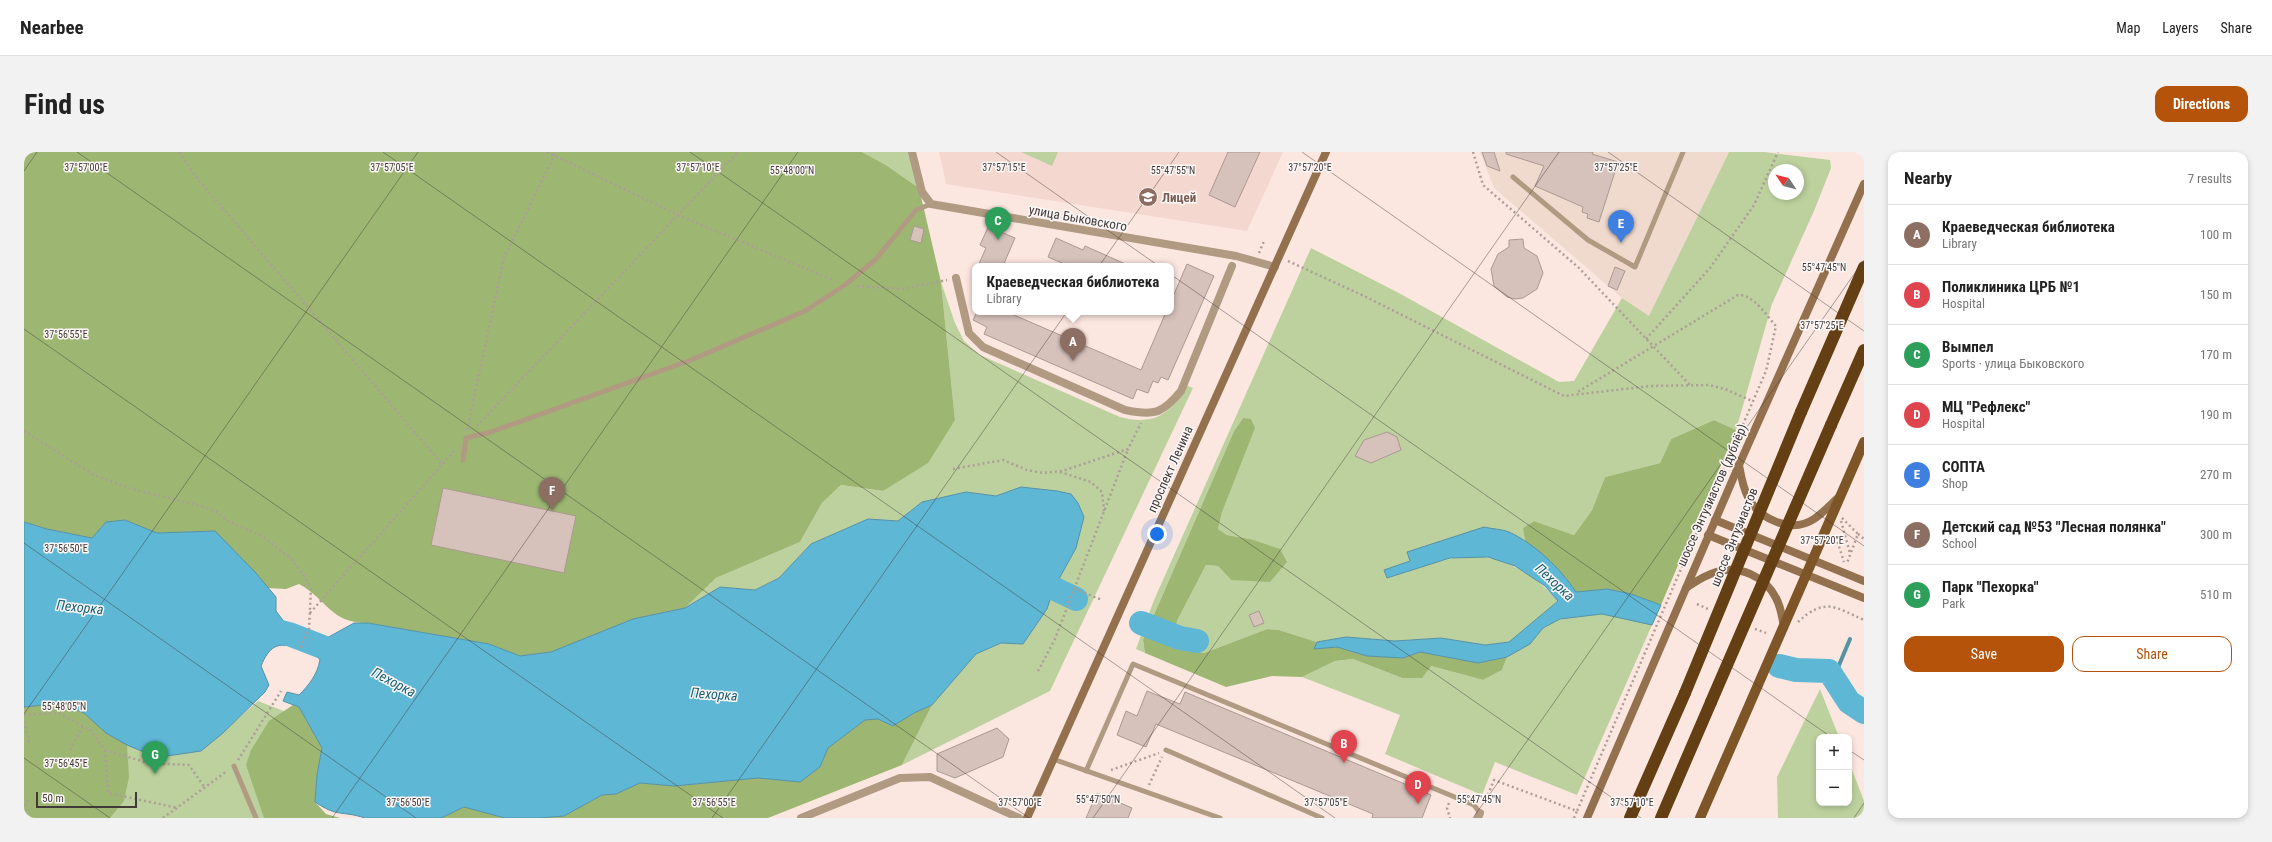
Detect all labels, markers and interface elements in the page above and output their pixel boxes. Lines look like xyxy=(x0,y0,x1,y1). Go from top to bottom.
text: Nearbee xyxy=(20,16,84,39)
text: Map xyxy=(2116,20,2140,36)
text: Layers xyxy=(2162,20,2199,36)
text: Share xyxy=(2221,20,2252,36)
button: Directions xyxy=(2155,86,2248,122)
text: Find us xyxy=(24,88,105,121)
text: 37°57'00"E xyxy=(64,162,108,173)
text: 37°57'05"E xyxy=(370,162,414,173)
text: 37°57'10"E xyxy=(676,162,720,173)
text: 37°57'15"E xyxy=(982,162,1026,173)
text: 37°57'20"E xyxy=(1288,162,1332,173)
text: 37°57'25"E xyxy=(1594,162,1638,173)
north arrow xyxy=(1768,164,1804,200)
text: 55°48'00"N xyxy=(770,165,814,176)
text: 55°47'55"N xyxy=(1151,165,1195,176)
text: Nearby xyxy=(1904,168,1952,188)
text: 7 results xyxy=(2188,171,2232,186)
school or university icon: Лицей xyxy=(1137,186,1159,208)
place label: Лицей xyxy=(1162,190,1196,205)
street label: улица Быковского xyxy=(1028,202,1128,234)
pin: C xyxy=(985,207,1011,240)
pin: E xyxy=(1608,210,1634,243)
text: Краеведческая библиотека xyxy=(1942,218,2115,236)
text: A xyxy=(1913,227,1921,242)
text: 100 m xyxy=(2200,227,2232,242)
text: Library xyxy=(1942,236,1977,251)
text: 55°47'45"N xyxy=(1802,262,1846,273)
popup xyxy=(972,263,1174,315)
text: Краеведческая библиотека xyxy=(987,273,1159,291)
text: Поликлиника ЦРБ №1 xyxy=(1942,278,2080,296)
text: B xyxy=(1913,287,1921,302)
text: 150 m xyxy=(2200,287,2232,302)
text: Library xyxy=(987,291,1022,306)
text: Hospital xyxy=(1942,296,1985,311)
text: 37°57'25"E xyxy=(1800,320,1844,331)
pin: A xyxy=(1060,328,1086,361)
text: 37°56'55"E xyxy=(44,329,88,340)
text: Вымпел xyxy=(1942,338,1994,356)
text: C xyxy=(1913,347,1921,362)
text: 170 m xyxy=(2200,347,2232,362)
text: Sports · улица Быковского xyxy=(1942,356,2084,371)
text: МЦ "Рефлекс" xyxy=(1942,398,2030,416)
text: D xyxy=(1913,407,1921,422)
text: 190 m xyxy=(2200,407,2232,422)
text: Hospital xyxy=(1942,416,1985,431)
street label: шоссе Энтузиастов (дублёр) xyxy=(1674,421,1750,569)
street label: проспект Ленина xyxy=(1144,423,1196,515)
text: СОПТА xyxy=(1942,458,1985,476)
text: E xyxy=(1914,467,1920,482)
text: 270 m xyxy=(2200,467,2232,482)
text: Shop xyxy=(1942,476,1968,491)
pin: F xyxy=(539,477,565,510)
street label: шоссе Энтузиастов xyxy=(1707,485,1761,589)
text: Детский сад №53 "Лесная полянка" xyxy=(1942,518,2166,536)
your location xyxy=(1147,524,1167,544)
text: F xyxy=(1914,527,1920,542)
text: 300 m xyxy=(2200,527,2232,542)
text: 37°57'20"E xyxy=(1800,535,1844,546)
text: School xyxy=(1942,536,1977,551)
text: 37°56'50"E xyxy=(44,543,88,554)
water label: Пехорка xyxy=(1532,560,1578,604)
text: Парк "Пехорка" xyxy=(1942,578,2039,596)
text: G xyxy=(1913,587,1921,602)
text: 510 m xyxy=(2200,587,2232,602)
text: Park xyxy=(1942,596,1965,611)
water label: Пехорка xyxy=(56,597,104,617)
button: Save xyxy=(1904,636,2064,672)
button: Share xyxy=(2072,636,2232,672)
water label: Пехорка xyxy=(369,664,419,700)
water label: Пехорка xyxy=(690,684,738,704)
text: 55°48'05"N xyxy=(42,701,86,712)
pin: B xyxy=(1331,730,1357,763)
map controls xyxy=(1816,734,1852,806)
button: + xyxy=(1816,734,1852,770)
pin: G xyxy=(142,741,168,774)
text: 37°56'45"E xyxy=(44,758,88,769)
button: − xyxy=(1816,770,1852,806)
pin: D xyxy=(1405,771,1431,804)
scale bar xyxy=(36,790,137,809)
text: 50 m xyxy=(42,792,64,805)
text: 55°47'50"N xyxy=(1076,794,1120,805)
text: 55°47'45"N xyxy=(1457,794,1501,805)
text: 37°56'50"E xyxy=(386,797,430,808)
text: 37°56'55"E xyxy=(692,797,736,808)
text: 37°57'00"E xyxy=(998,797,1042,808)
text: 37°57'05"E xyxy=(1304,797,1348,808)
text: 37°57'10"E xyxy=(1610,797,1654,808)

